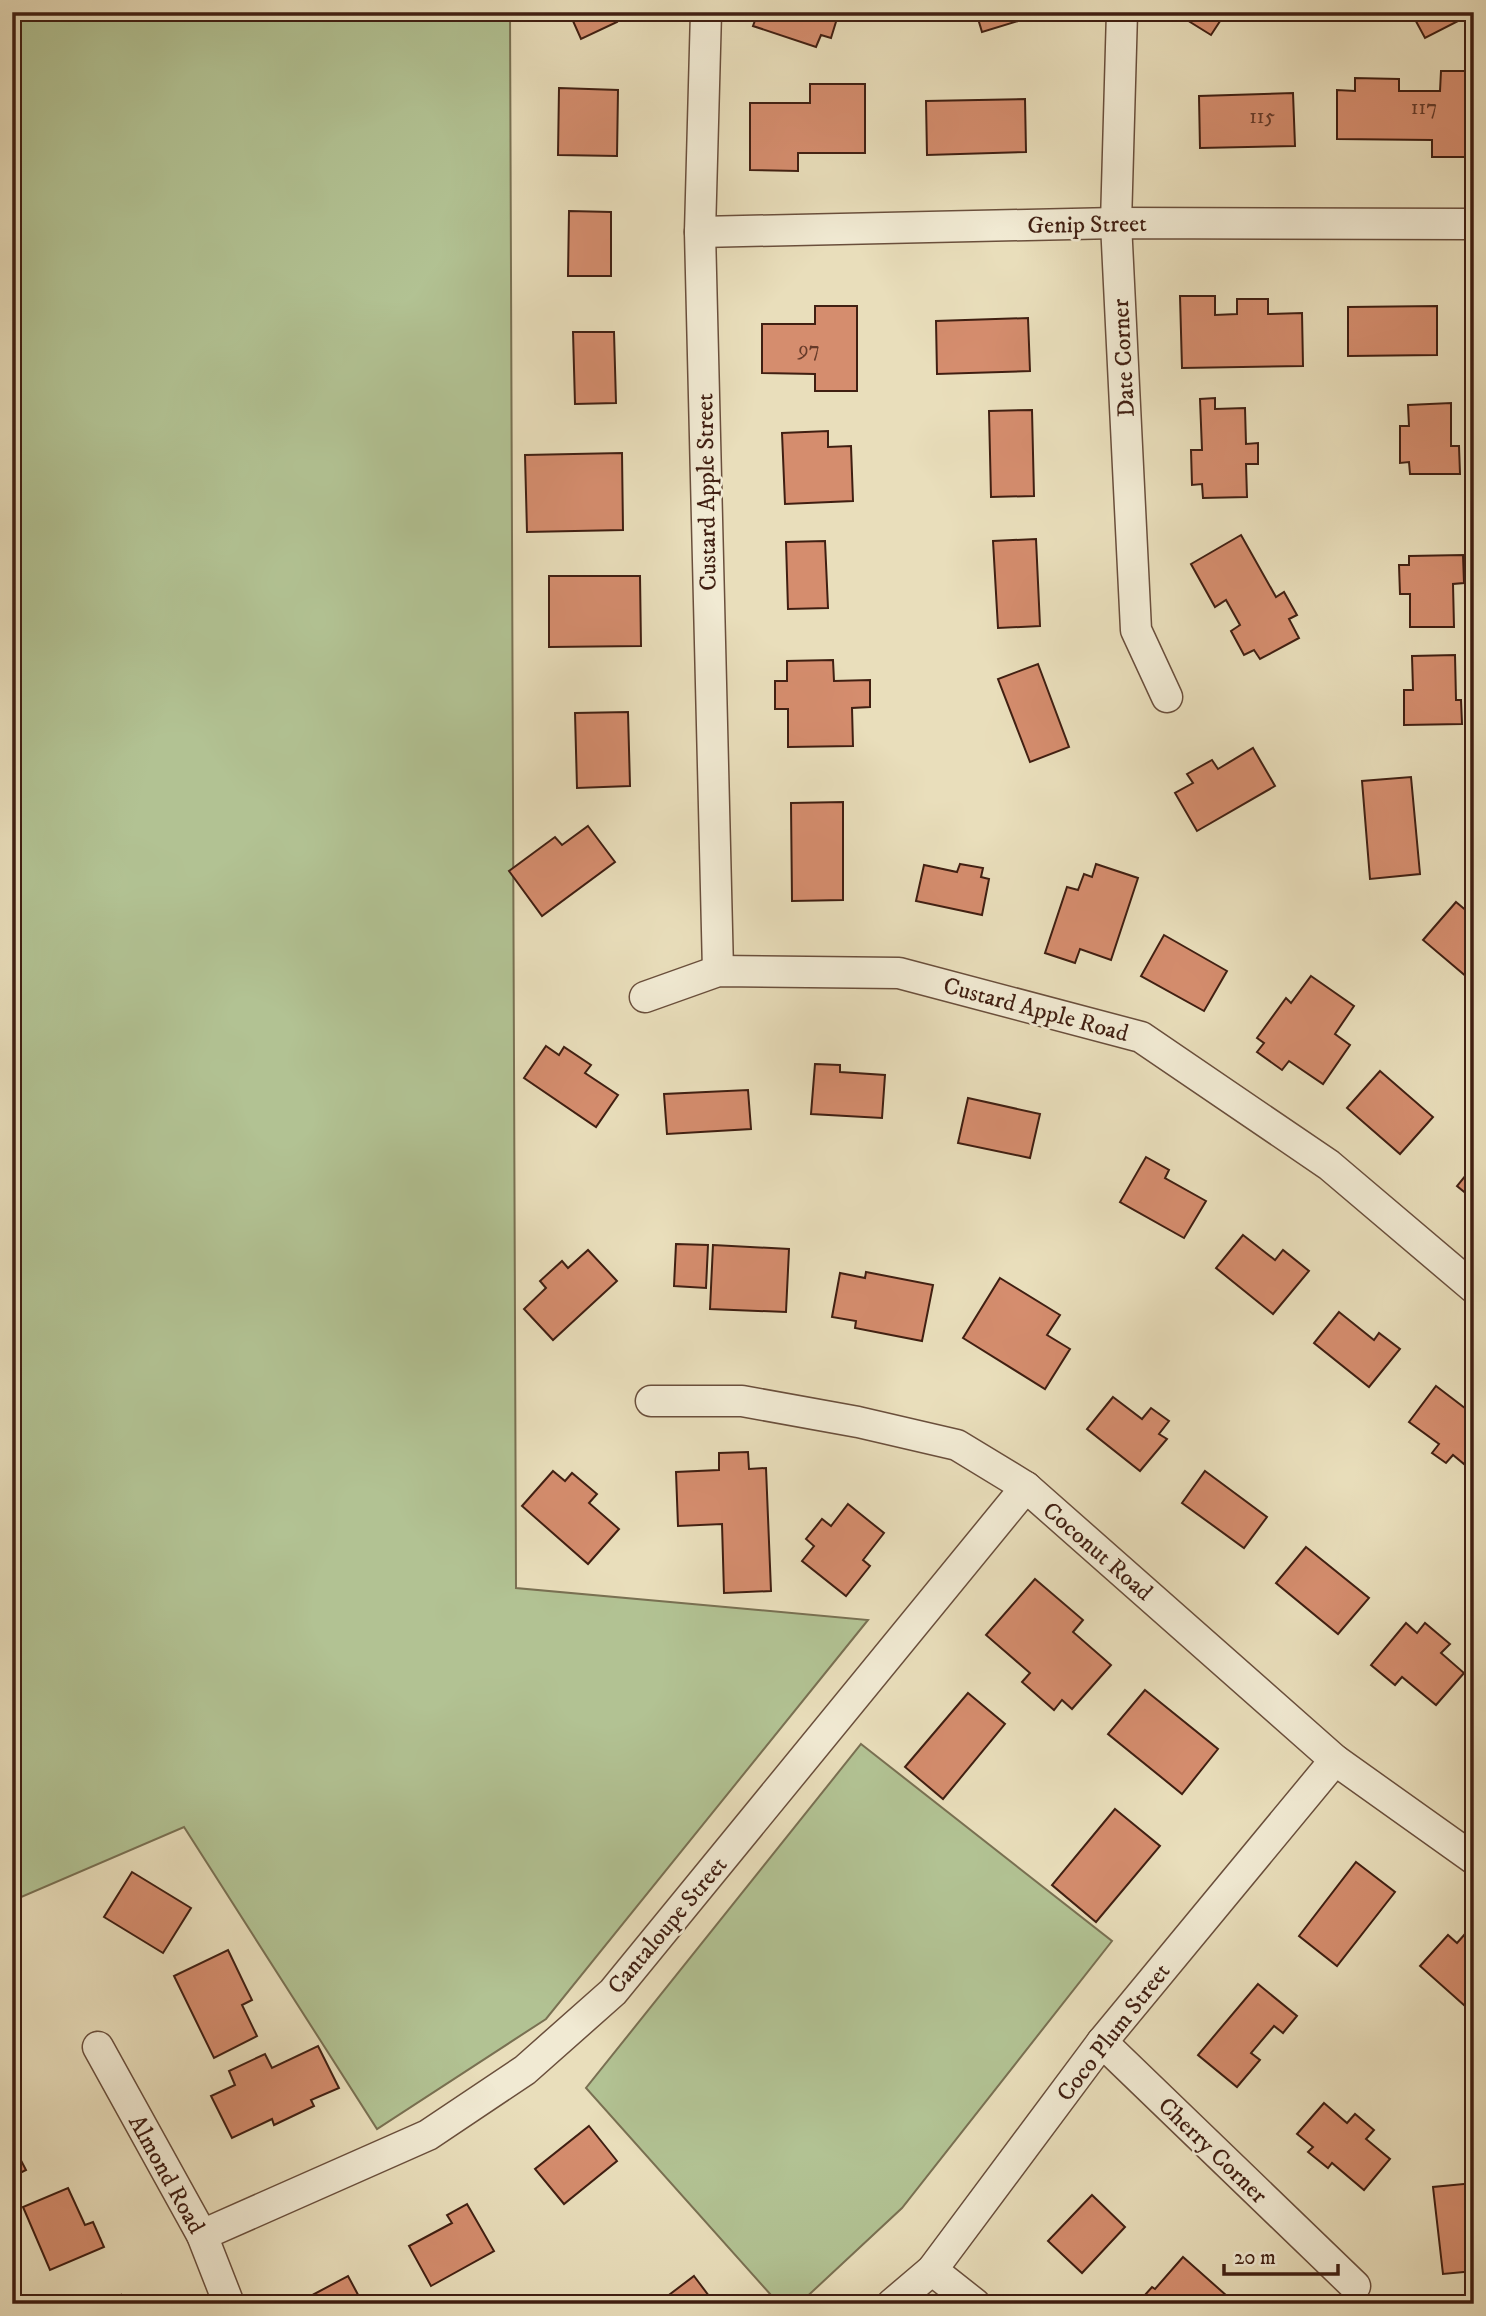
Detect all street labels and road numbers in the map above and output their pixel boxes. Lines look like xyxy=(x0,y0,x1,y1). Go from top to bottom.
street label: Genip Street xyxy=(1027,209,1147,241)
street label: Date Corner xyxy=(1106,298,1142,418)
street label: Custard Apple Street xyxy=(690,393,724,591)
street label: Custard Apple Road xyxy=(940,971,1132,1049)
street label: Coconut Road xyxy=(1036,1496,1159,1608)
street label: Cantaloupe Street xyxy=(601,1850,734,2001)
street label: Coco Plum Street xyxy=(1050,1957,1177,2108)
street label: Cherry Corner xyxy=(1151,2091,1273,2210)
street label: Almond Road xyxy=(121,2110,211,2239)

